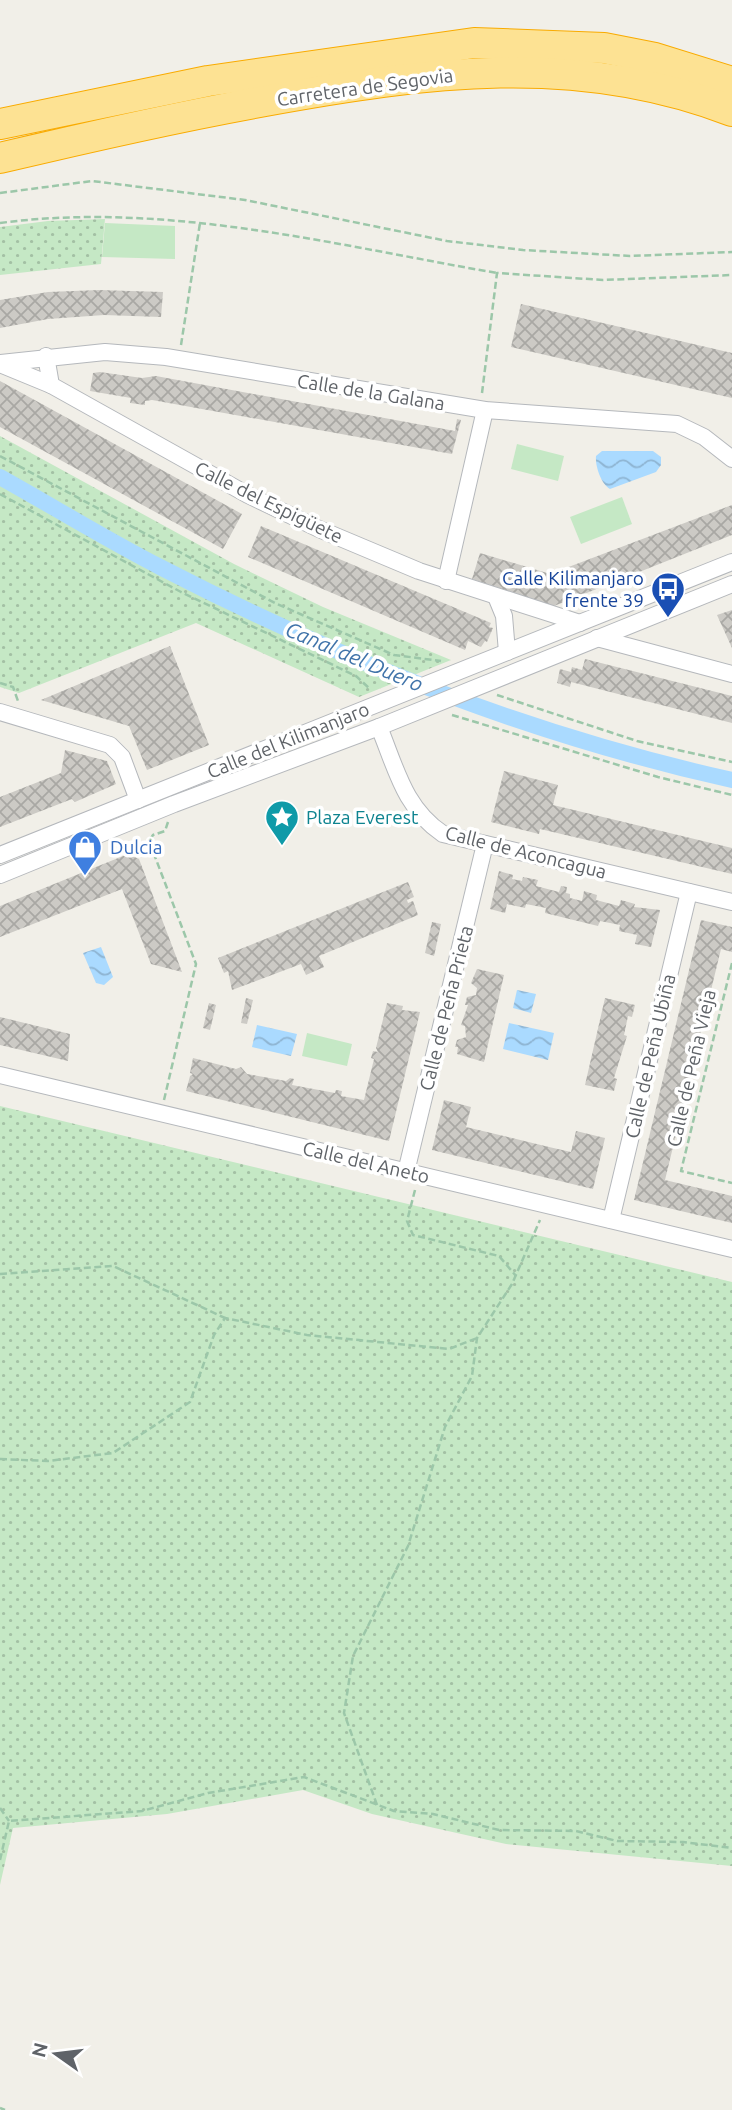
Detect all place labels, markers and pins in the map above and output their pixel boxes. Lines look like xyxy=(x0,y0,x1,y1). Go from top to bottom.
place label: Calle Kilimanjaro frente 39 xyxy=(502,567,644,611)
bus stop icon: Calle Kilimanjaro frente 39 xyxy=(649,570,687,619)
place icon: Plaza Everest xyxy=(263,798,301,847)
place label: Plaza Everest xyxy=(306,806,419,828)
shop icon: Dulcia xyxy=(66,828,104,877)
place label: Dulcia xyxy=(110,836,162,858)

